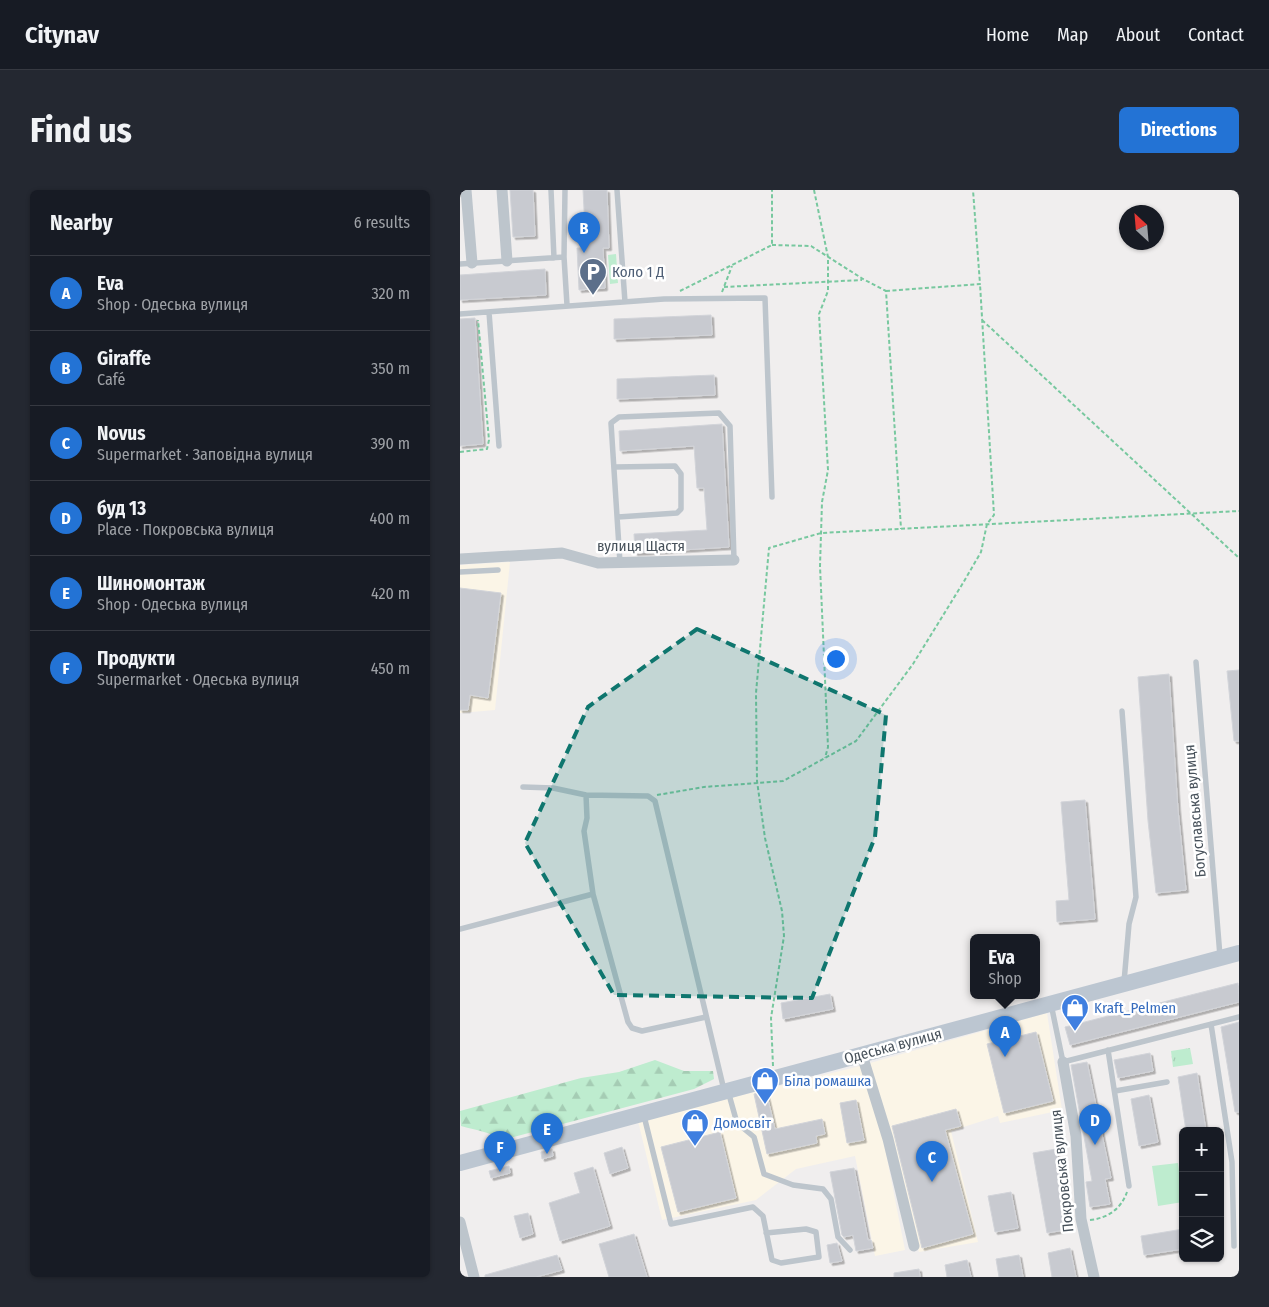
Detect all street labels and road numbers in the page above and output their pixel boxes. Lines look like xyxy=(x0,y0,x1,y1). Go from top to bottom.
street label: вулиця Щастя xyxy=(597,537,685,555)
street label: Богуславська вулиця xyxy=(1180,744,1210,878)
street label: Одеська вулиця xyxy=(842,1024,944,1068)
street label: Покровська вулиця xyxy=(1047,1109,1077,1233)

